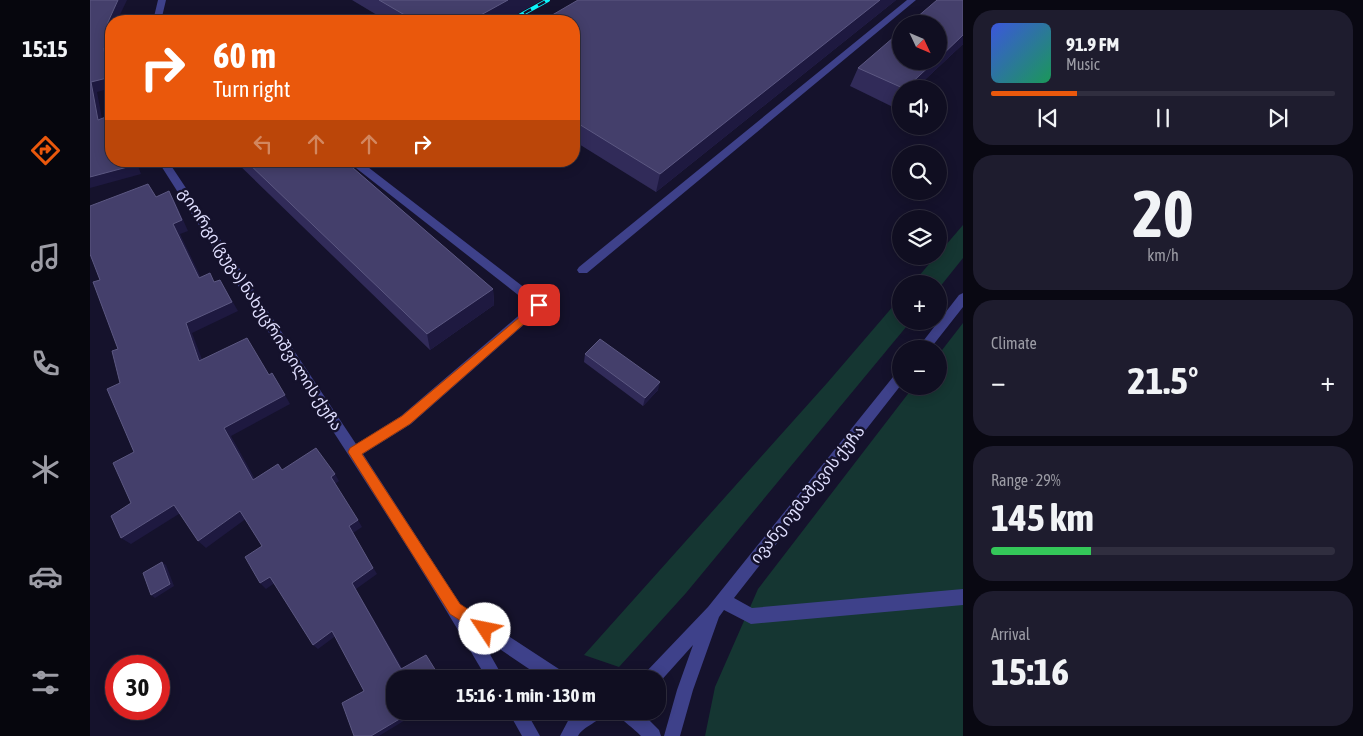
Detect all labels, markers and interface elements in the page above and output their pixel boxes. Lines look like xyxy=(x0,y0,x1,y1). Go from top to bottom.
north arrow xyxy=(892,15,948,70)
map controls xyxy=(892,15,947,395)
text: 91.9 FM xyxy=(1066,33,1119,55)
icon: right xyxy=(130,35,195,100)
text: 60 m xyxy=(213,35,276,75)
text: 15:15 xyxy=(22,36,68,62)
text: Music xyxy=(1066,55,1100,73)
text: Turn right xyxy=(213,76,290,102)
button: sound xyxy=(892,80,947,135)
icon: previous xyxy=(1034,104,1062,132)
icon: pause xyxy=(1149,104,1177,132)
icon: next xyxy=(1264,104,1292,132)
icon: left xyxy=(249,130,277,158)
icon: ahead xyxy=(302,130,330,158)
icon: ahead xyxy=(355,130,383,158)
icon: right xyxy=(408,130,436,158)
icon: directions xyxy=(28,133,63,168)
button: search xyxy=(892,145,947,200)
text: 20 xyxy=(1132,176,1194,251)
street label: გიორგი (გუგა) ნახუცრიშვილის ქუჩა xyxy=(174,184,346,435)
button: layers xyxy=(892,210,947,265)
icon: music xyxy=(28,240,63,275)
text: km/h xyxy=(1147,246,1179,264)
button: + xyxy=(892,275,947,330)
pin xyxy=(518,284,560,326)
icon: arrive xyxy=(525,291,553,319)
text: Climate xyxy=(991,334,1037,352)
button: − xyxy=(892,340,947,395)
icon: phone xyxy=(28,346,63,381)
text: 21.5° xyxy=(1128,359,1198,402)
text: − xyxy=(991,365,1006,397)
text: + xyxy=(1320,365,1335,397)
street label: ივანე იუმაშევის ქუჩა xyxy=(746,422,869,567)
icon: climate xyxy=(28,452,63,487)
text: Range · 29% xyxy=(991,471,1061,489)
text: 145 km xyxy=(991,496,1094,539)
icon: car xyxy=(28,559,63,594)
position arrow xyxy=(458,602,510,654)
text: Arrival xyxy=(991,625,1030,643)
text: 15:16 xyxy=(991,650,1069,693)
speed limit sign: 30 xyxy=(105,655,170,720)
icon: filters xyxy=(28,665,63,700)
text: 15:16 · 1 min · 130 m xyxy=(456,684,596,706)

